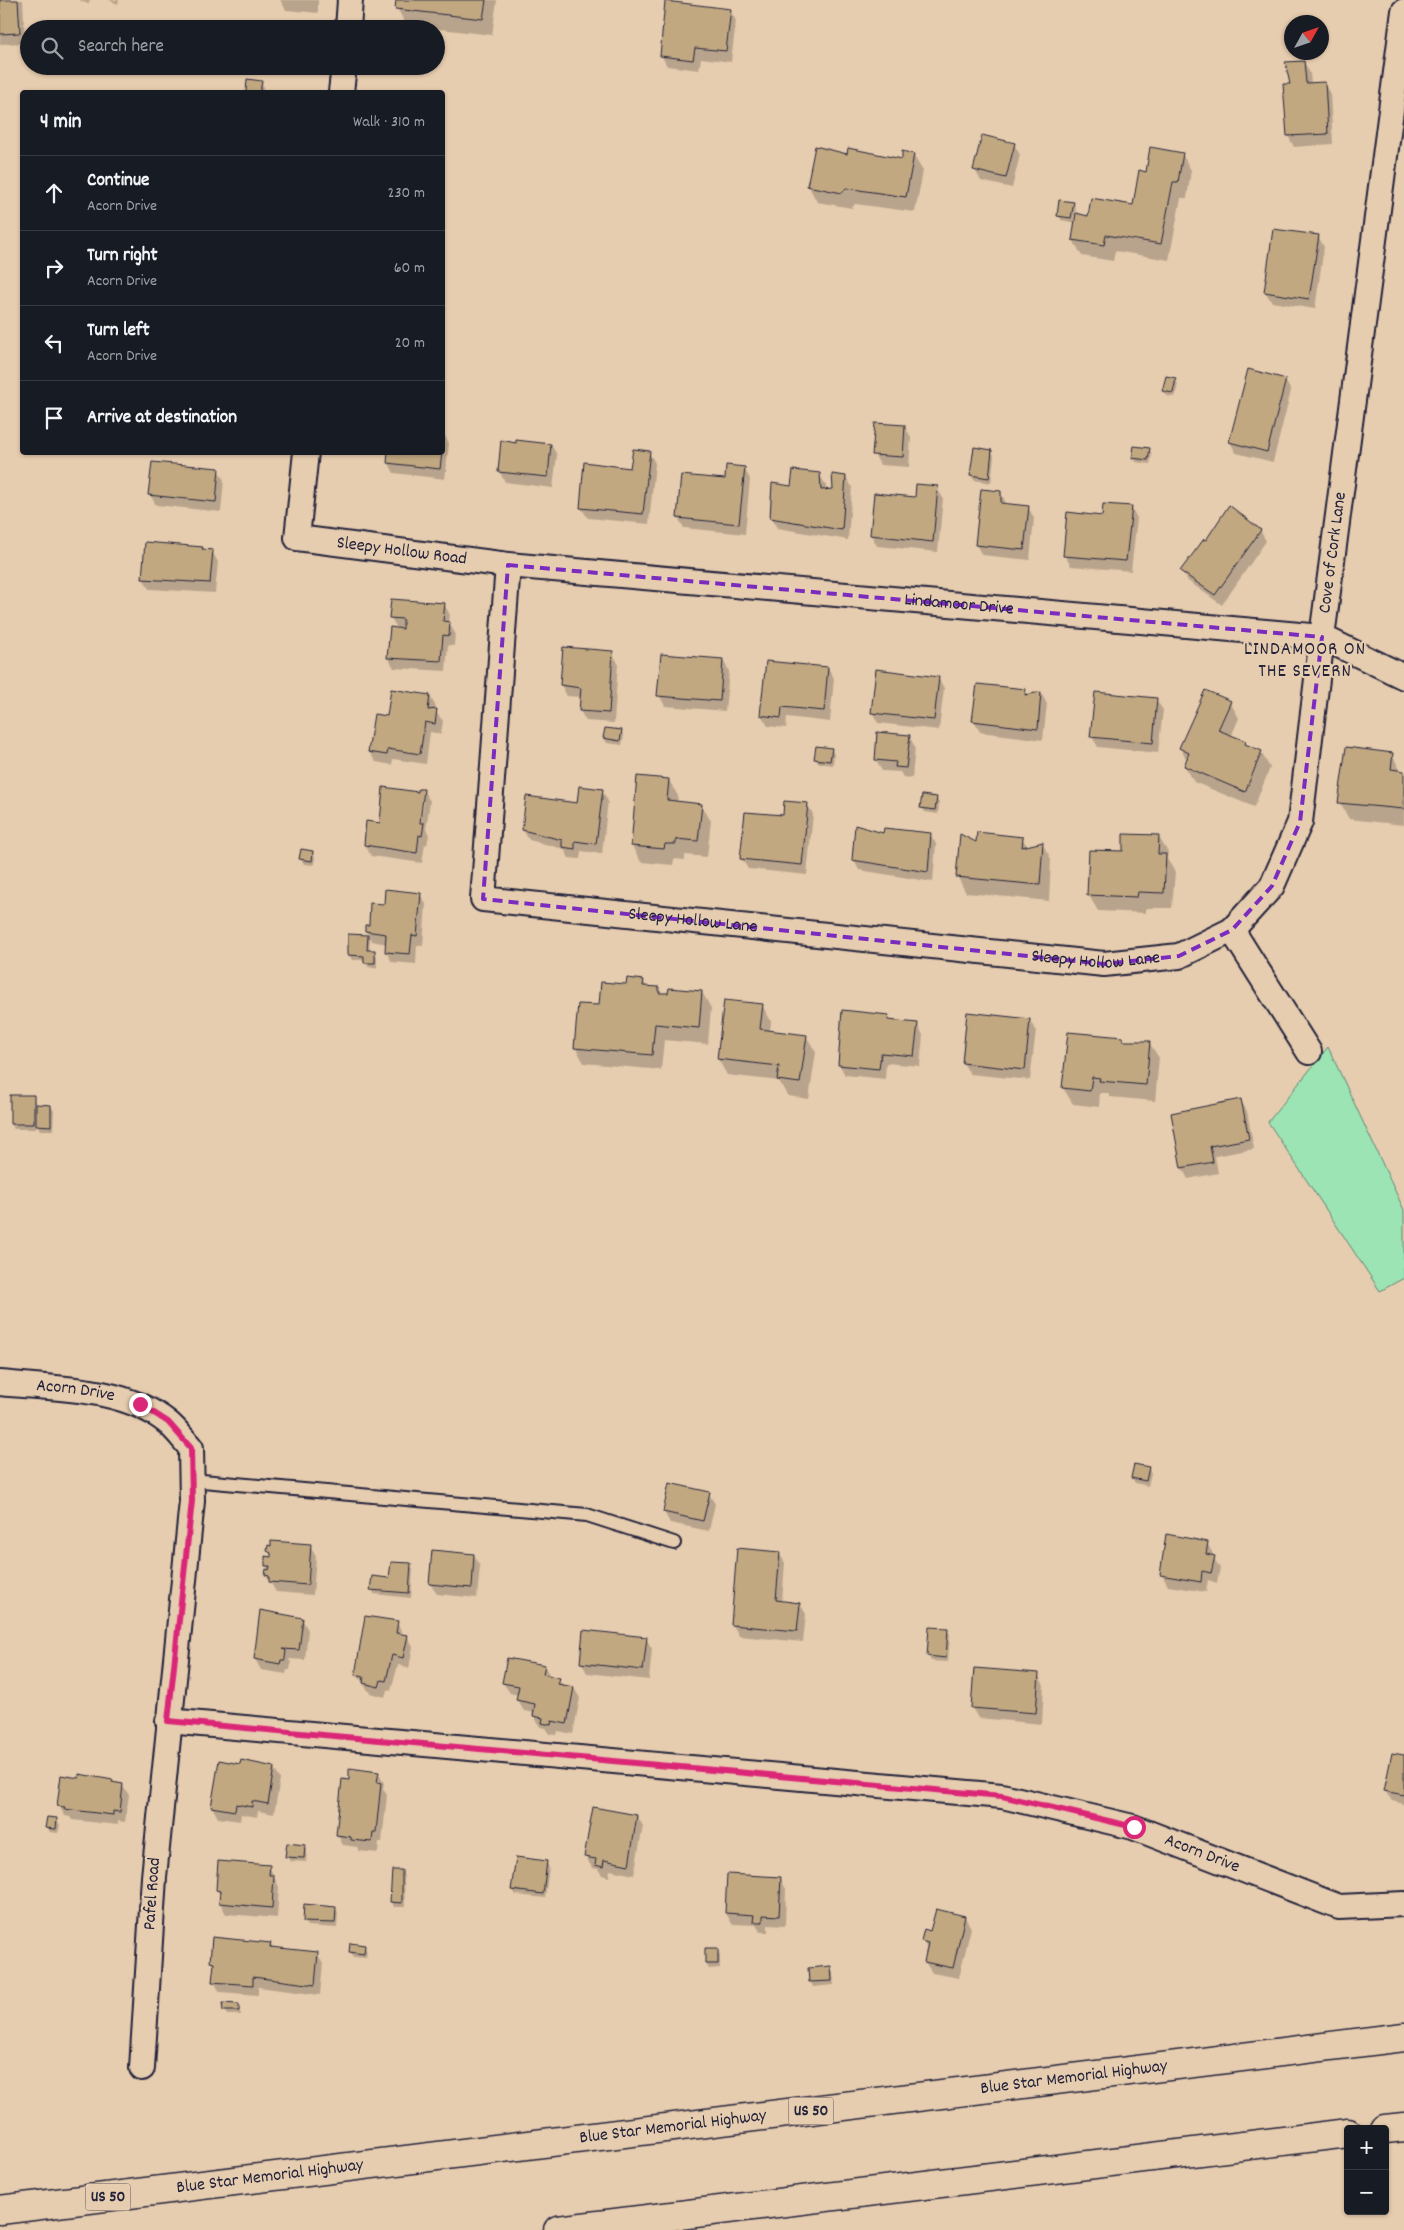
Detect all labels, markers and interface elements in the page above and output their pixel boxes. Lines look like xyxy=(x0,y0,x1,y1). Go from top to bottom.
north arrow xyxy=(1284,15,1329,60)
search box xyxy=(20,20,445,75)
icon: search xyxy=(38,34,66,62)
text: Search here xyxy=(78,34,164,61)
text: 4 min xyxy=(40,108,82,138)
text: Walk · 310 m xyxy=(353,111,425,134)
text: Continue xyxy=(87,168,149,195)
icon: ahead xyxy=(40,179,68,207)
text: 230 m xyxy=(388,182,425,205)
text: Acorn Drive xyxy=(87,195,157,218)
text: Turn right xyxy=(87,243,158,270)
icon: right xyxy=(40,254,68,282)
text: 60 m xyxy=(394,257,425,280)
text: Acorn Drive xyxy=(87,270,157,293)
text: Turn left xyxy=(87,318,150,345)
icon: left xyxy=(40,329,68,357)
text: 20 m xyxy=(395,332,425,355)
text: Acorn Drive xyxy=(87,345,157,368)
icon: arrive xyxy=(40,404,68,432)
text: Arrive at destination xyxy=(87,405,237,432)
street label: Cove of Cork Lane xyxy=(1313,490,1353,615)
street label: Sleepy Hollow Road xyxy=(335,531,468,572)
street label: Lindamoor Drive xyxy=(903,588,1015,622)
district label: LINDAMOOR ON THE SEVERN xyxy=(1244,637,1366,686)
street label: Sleepy Hollow Lane xyxy=(627,902,759,940)
street label: Sleepy Hollow Lane xyxy=(1030,944,1161,977)
street label: Acorn Drive xyxy=(35,1374,118,1409)
route end xyxy=(129,1393,152,1416)
route start xyxy=(1123,1816,1146,1839)
street label: Acorn Drive xyxy=(1161,1828,1243,1880)
street label: Pafel Road xyxy=(138,1857,168,1931)
street label: Blue Star Memorial Highway xyxy=(979,2054,1170,2102)
road number: US 50 xyxy=(788,2098,834,2124)
street label: Blue Star Memorial Highway xyxy=(578,2103,769,2151)
map controls xyxy=(1344,2125,1389,2215)
button: + xyxy=(1344,2125,1389,2170)
street label: Blue Star Memorial Highway xyxy=(175,2153,366,2201)
button: − xyxy=(1344,2170,1389,2215)
road number: US 50 xyxy=(86,2184,130,2210)

